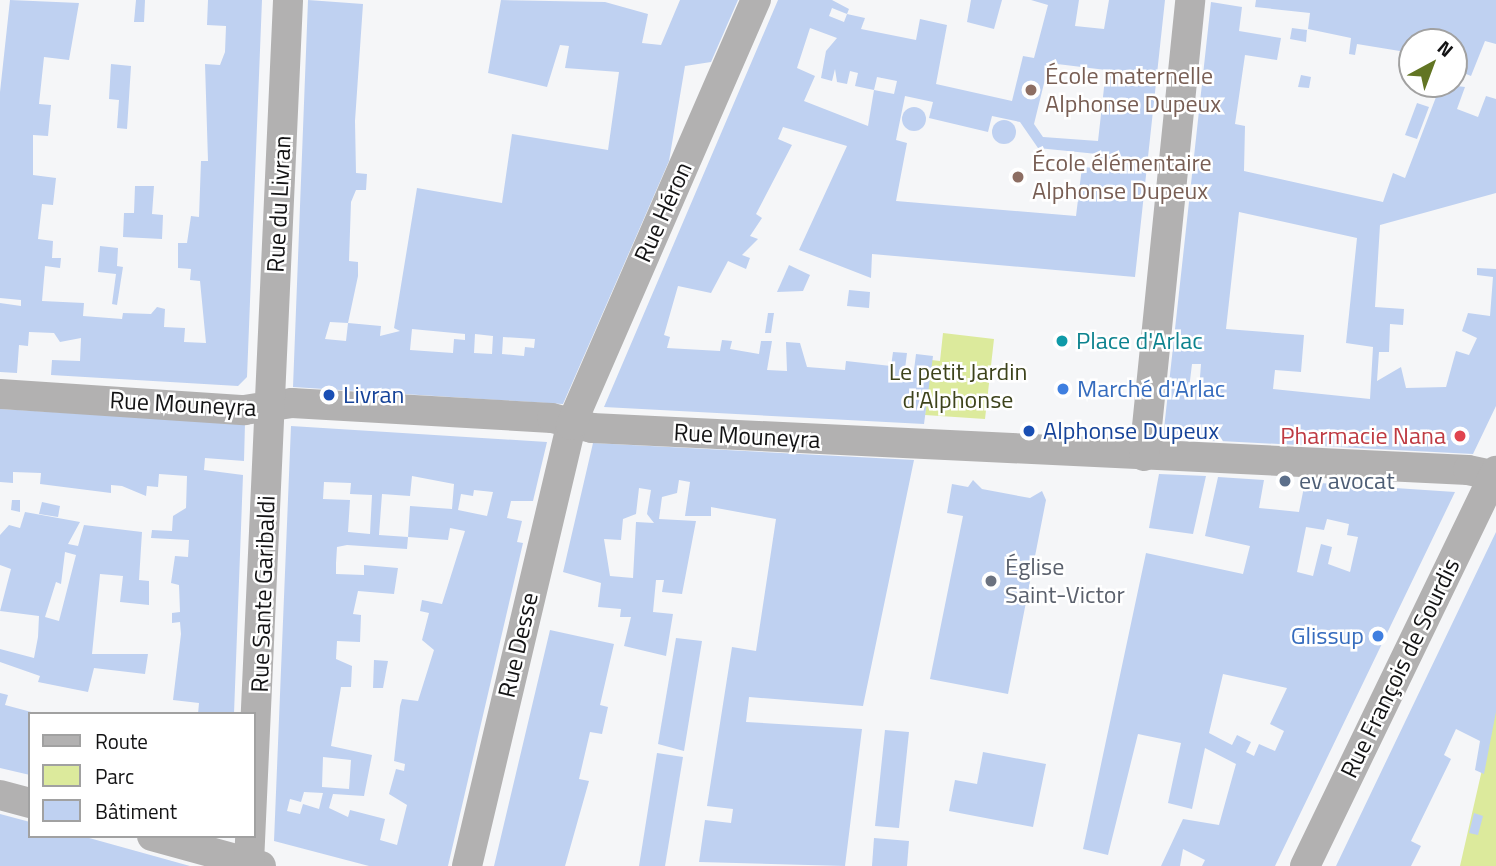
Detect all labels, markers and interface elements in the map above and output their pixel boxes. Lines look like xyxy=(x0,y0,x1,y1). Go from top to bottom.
north arrow xyxy=(1398,28,1468,98)
text: N xyxy=(1431,33,1460,64)
place label: École maternelle Alphonse Dupeux xyxy=(1045,62,1221,118)
marker: École maternelle Alphonse Dupeux xyxy=(1023,82,1039,98)
street label: Rue du Livran xyxy=(261,135,297,273)
place label: École élémentaire Alphonse Dupeux xyxy=(1032,149,1212,205)
street label: Rue Héron xyxy=(628,157,698,267)
marker: École élémentaire Alphonse Dupeux xyxy=(1010,169,1026,185)
place label: Place d'Arlac xyxy=(1076,327,1203,355)
marker: Place d'Arlac xyxy=(1054,333,1070,349)
park label: Le petit Jardin d'Alphonse xyxy=(889,358,1027,414)
place label: Marché d'Arlac xyxy=(1077,375,1225,403)
place label: Livran xyxy=(343,381,405,409)
marker: Marché d'Arlac xyxy=(1055,381,1071,397)
street label: Rue Mouneyra xyxy=(109,386,257,422)
marker: Livran xyxy=(321,387,337,403)
place label: Alphonse Dupeux xyxy=(1043,417,1219,445)
street label: Rue Mouneyra xyxy=(673,418,821,454)
place label: Pharmacie Nana xyxy=(1280,422,1446,450)
marker: Alphonse Dupeux xyxy=(1021,423,1037,439)
marker: Pharmacie Nana xyxy=(1452,428,1468,444)
place label: ev avocat xyxy=(1299,467,1395,495)
marker: ev avocat xyxy=(1277,473,1293,489)
street label: Rue Sante Garibaldi xyxy=(245,495,281,693)
place label: Église Saint-Victor xyxy=(1005,553,1125,609)
street label: Rue François de Sourdis xyxy=(1334,554,1466,782)
marker: Église Saint-Victor xyxy=(983,573,999,589)
street label: Rue Desse xyxy=(492,590,544,700)
place label: Glissup xyxy=(1291,622,1364,650)
marker: Glissup xyxy=(1370,628,1386,644)
legend xyxy=(28,712,256,838)
text: Route xyxy=(95,725,148,757)
text: Parc xyxy=(95,760,134,792)
text: Bâtiment xyxy=(95,795,177,827)

